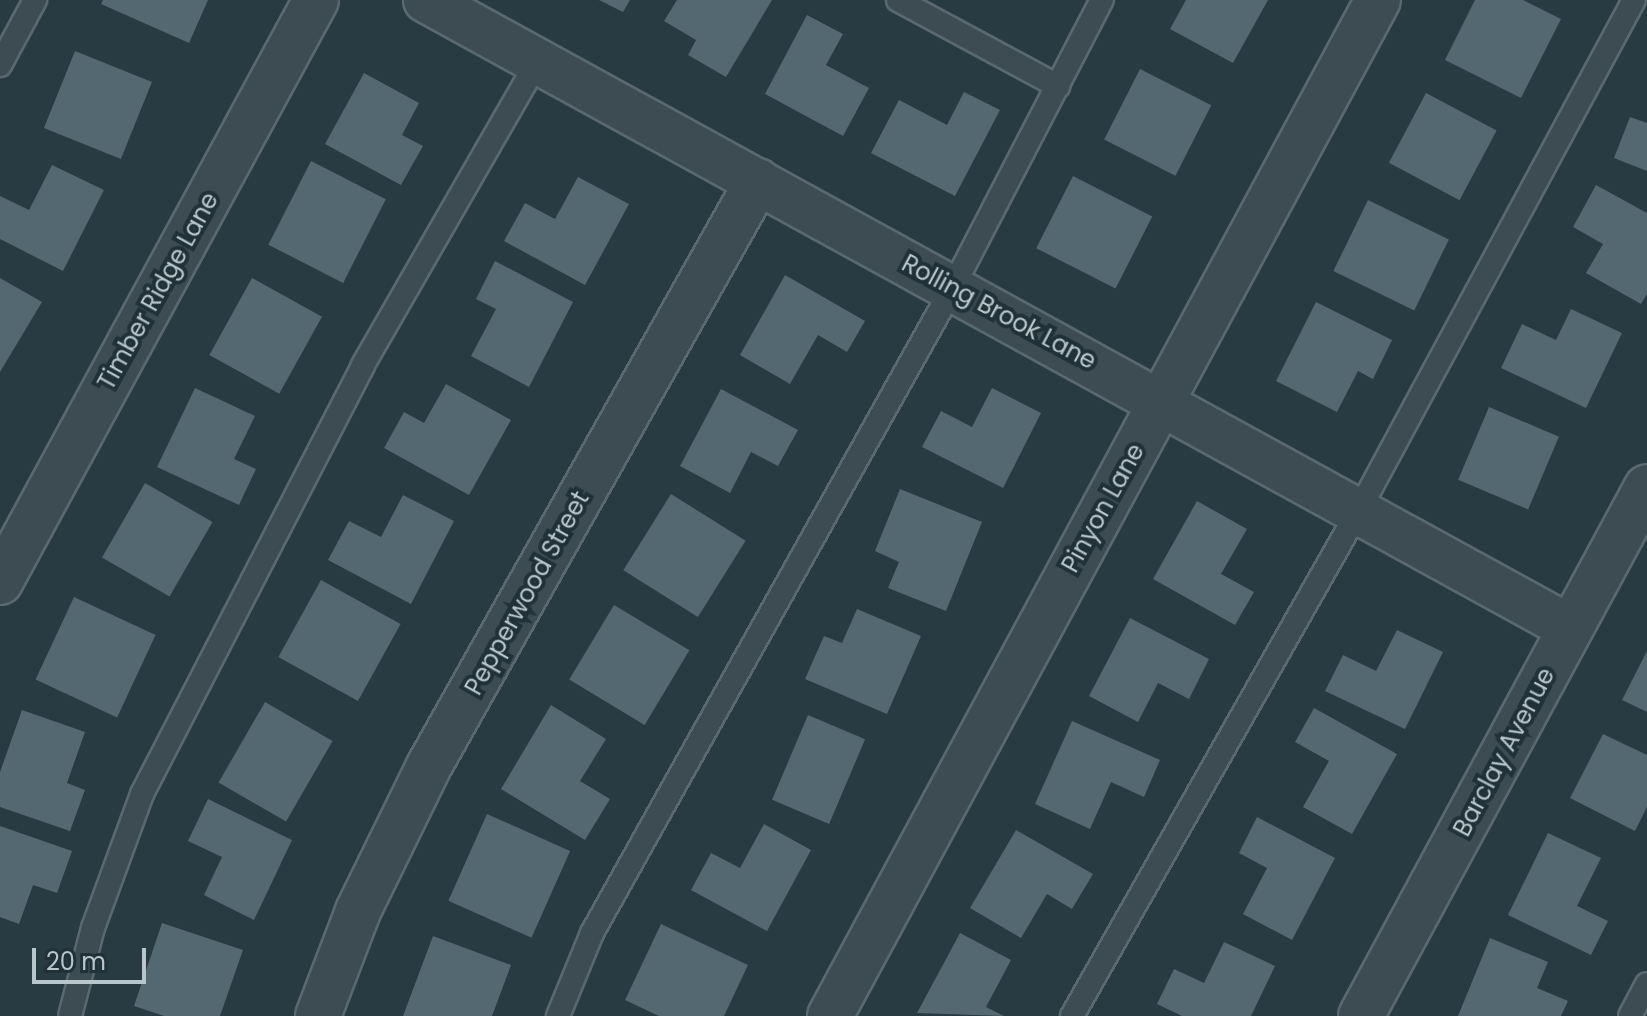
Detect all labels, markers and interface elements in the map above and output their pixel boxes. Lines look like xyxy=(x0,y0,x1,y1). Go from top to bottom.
street label: Timber Ridge Lane xyxy=(92,187,224,395)
street label: Rolling Brook Lane xyxy=(897,249,1101,375)
street label: Pinyon Lane xyxy=(1056,439,1150,577)
street label: Pepperwood Street xyxy=(459,486,595,700)
street label: Barclay Avenue xyxy=(1447,663,1561,841)
scale bar xyxy=(36,932,150,982)
text: 20 m xyxy=(46,945,106,978)

